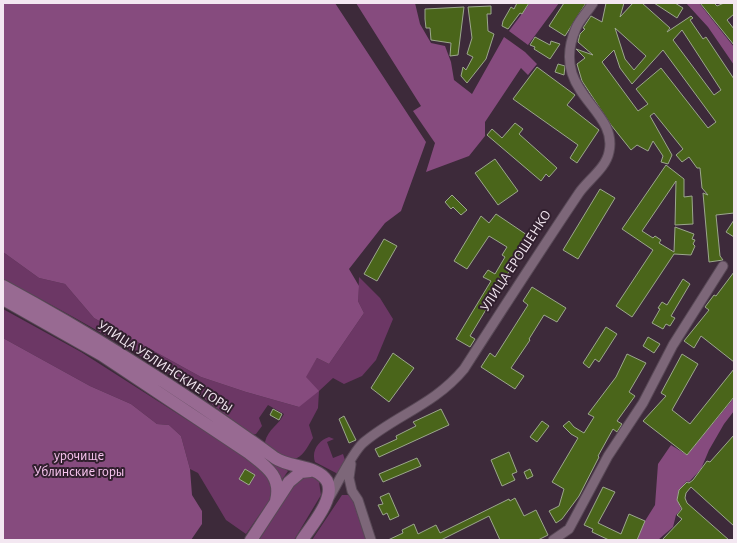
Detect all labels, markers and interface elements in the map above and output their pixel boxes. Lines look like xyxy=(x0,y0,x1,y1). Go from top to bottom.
street label: УЛИЦА ЕРОШЕНКО xyxy=(478,208,554,314)
street label: УЛИЦА УБЛИНСКИЕ ГОРЫ xyxy=(95,318,235,416)
park label: урочище Ублинские горы xyxy=(34,449,124,479)

